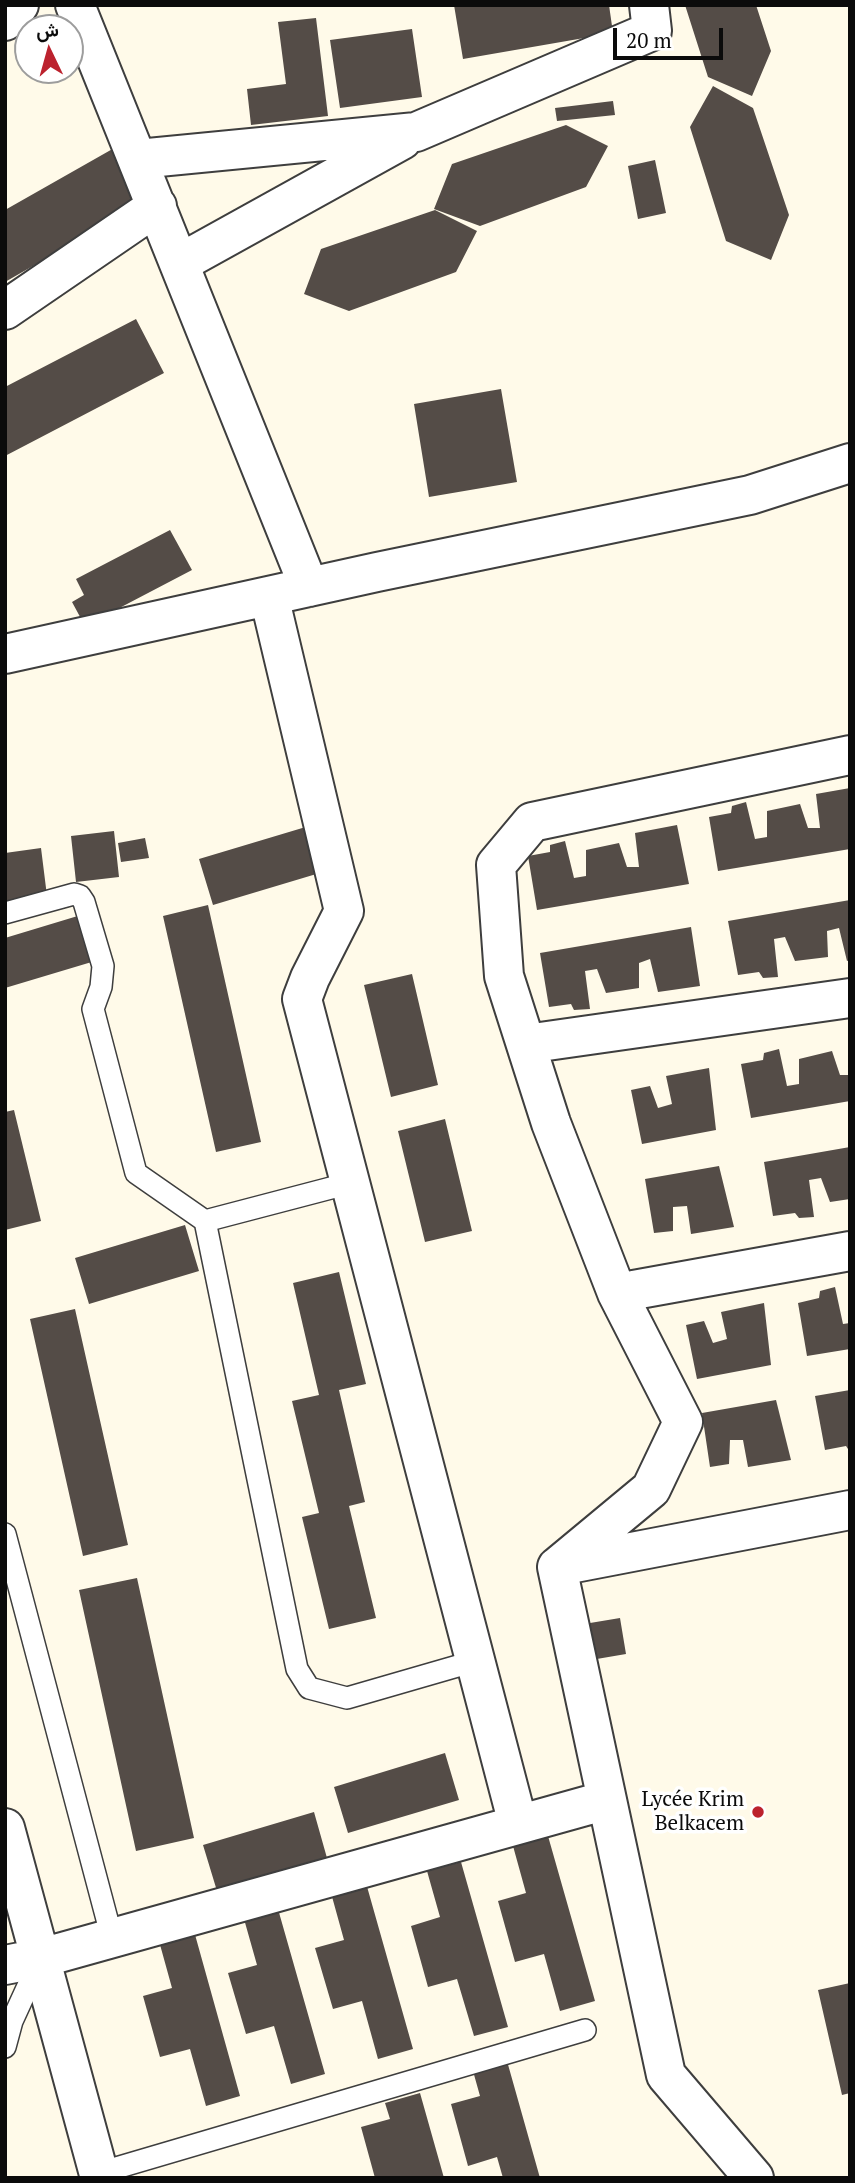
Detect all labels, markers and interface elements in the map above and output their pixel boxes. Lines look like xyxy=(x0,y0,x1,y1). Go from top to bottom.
north arrow xyxy=(14,14,84,84)
scale bar xyxy=(617,14,727,58)
text: ش xyxy=(35,16,60,43)
text: 20 m xyxy=(626,26,672,54)
place label: Lycée Krim Belkacem xyxy=(642,1787,744,1837)
marker: Lycée Krim Belkacem xyxy=(750,1804,766,1820)

